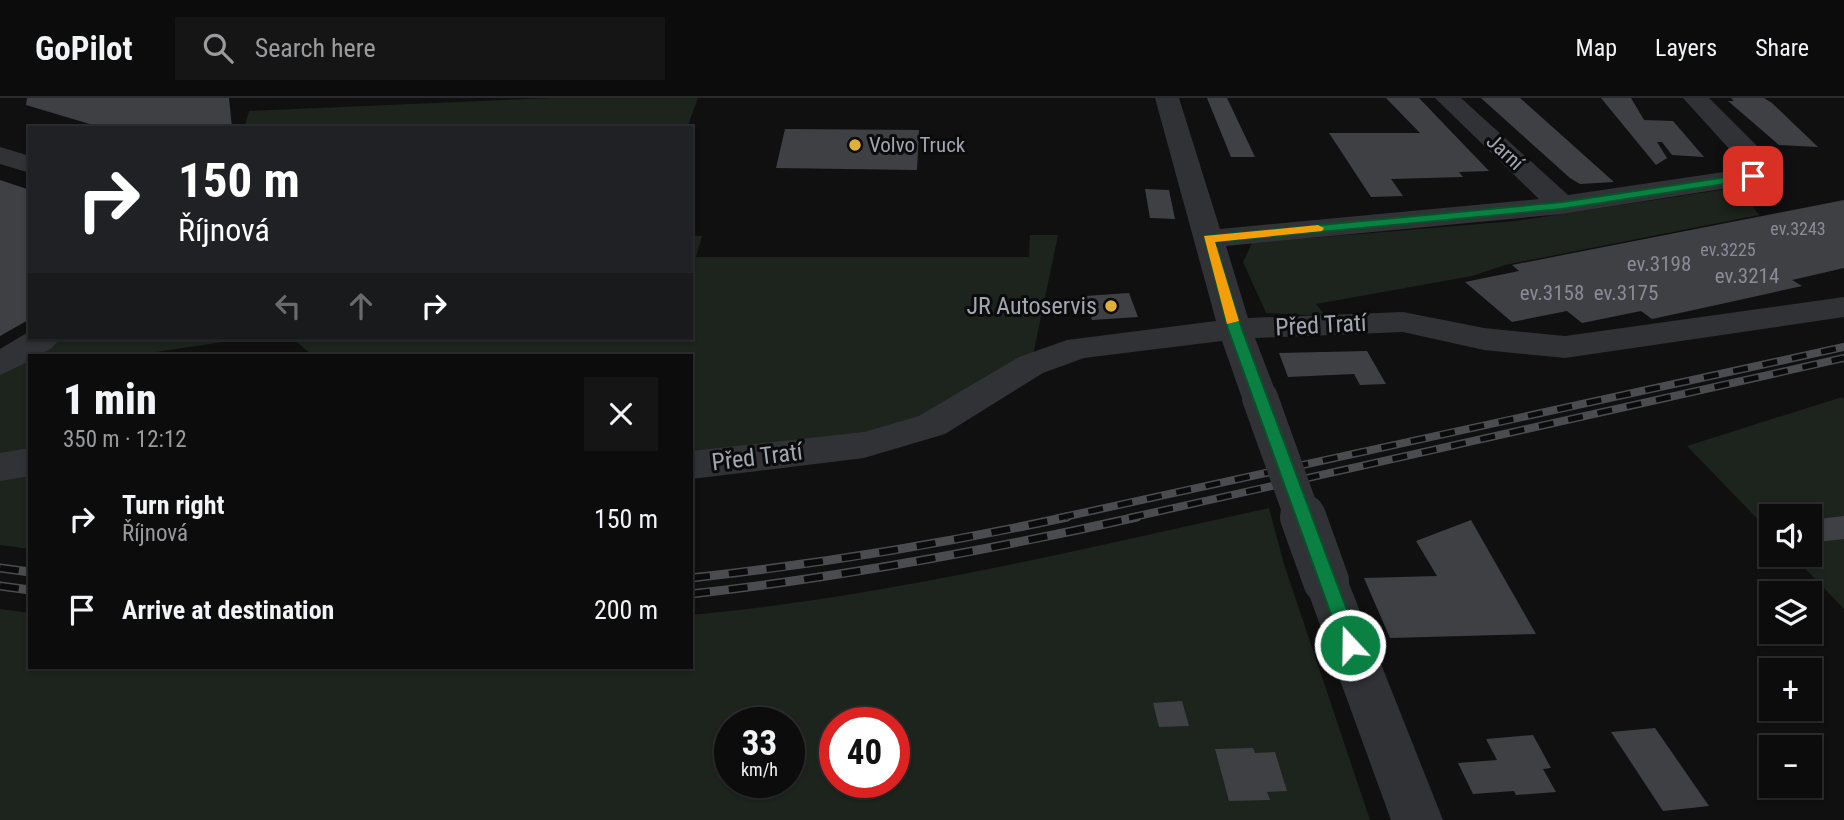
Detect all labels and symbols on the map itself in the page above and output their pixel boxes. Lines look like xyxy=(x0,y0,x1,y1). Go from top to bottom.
street label: Jarní xyxy=(1482,129,1529,176)
place label: Volvo Truck xyxy=(869,133,966,157)
marker: Volvo Truck xyxy=(847,137,863,153)
pin xyxy=(1723,146,1783,206)
house number: ev.3243 xyxy=(1770,218,1826,239)
house number: ev.3225 xyxy=(1700,239,1756,260)
house number: ev.3198 xyxy=(1627,252,1691,276)
house number: ev.3214 xyxy=(1715,264,1779,288)
house number: ev.3158 xyxy=(1520,281,1584,305)
house number: ev.3175 xyxy=(1594,281,1658,305)
place label: JR Autoservis xyxy=(966,292,1097,320)
marker: JR Autoservis xyxy=(1103,298,1119,314)
street label: Před Tratí xyxy=(1275,309,1369,341)
street label: Před Tratí xyxy=(710,437,805,476)
position arrow xyxy=(1313,608,1387,682)
speed limit sign: 40 xyxy=(819,707,910,798)

